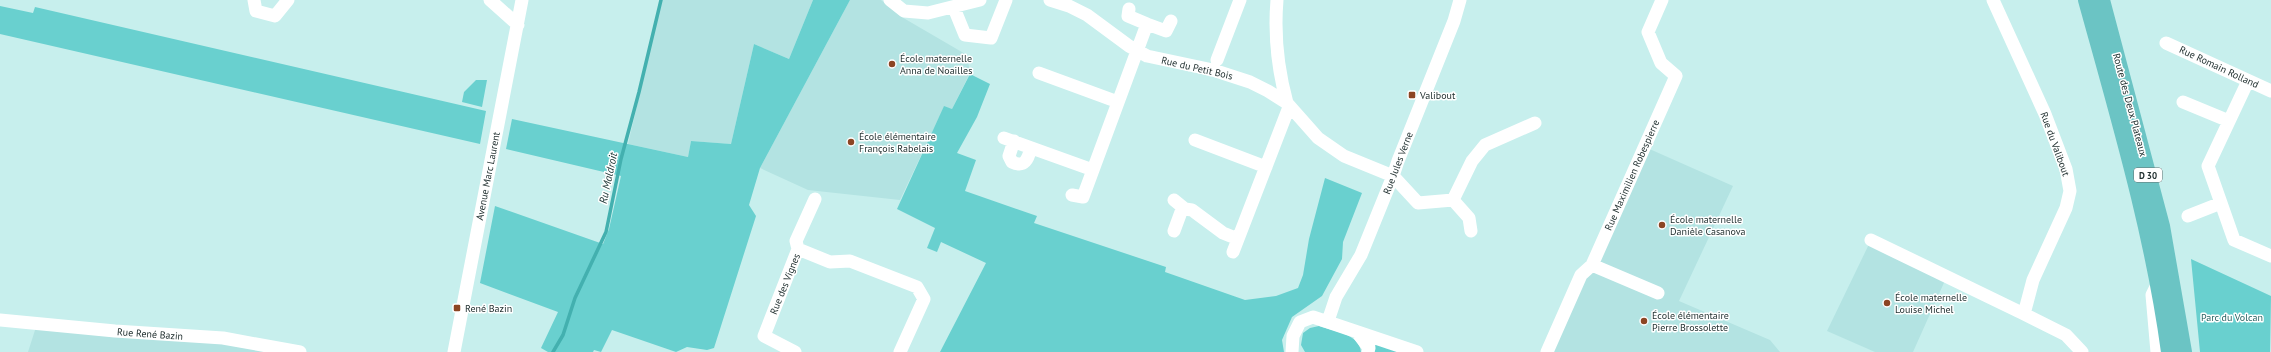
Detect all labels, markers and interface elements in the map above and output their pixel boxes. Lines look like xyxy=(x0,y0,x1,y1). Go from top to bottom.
street label: Rue Romain Rolland xyxy=(2177,43,2261,91)
place label: École maternelle Anna de Noailles xyxy=(900,52,972,77)
street label: Route des Deux Plateaux xyxy=(2110,52,2150,158)
street label: Rue du Petit Bois xyxy=(1160,53,1234,83)
marker: École maternelle Anna de Noailles xyxy=(887,59,897,69)
place label: Valibout xyxy=(1419,89,1456,102)
marker: Valibout xyxy=(1407,90,1417,100)
street label: Rue du Valibout xyxy=(2037,110,2073,178)
street label: Rue Maximilien Robespierre xyxy=(1602,118,1662,232)
street label: Avenue Marc Laurent xyxy=(473,130,503,221)
place label: École élémentaire François Rabelais xyxy=(859,130,936,155)
street label: Rue Jules Verne xyxy=(1380,130,1416,196)
marker: École élémentaire François Rabelais xyxy=(846,137,856,147)
water label: Ru Maldroit xyxy=(596,150,620,205)
road number: D 30 xyxy=(2134,168,2162,182)
place label: École maternelle Danièle Casanova xyxy=(1670,213,1746,238)
marker: École maternelle Danièle Casanova xyxy=(1657,220,1667,230)
street label: Rue des Vignes xyxy=(767,252,803,316)
place label: École maternelle Louise Michel xyxy=(1895,291,1967,316)
marker: École maternelle Louise Michel xyxy=(1882,298,1892,308)
place label: René Bazin xyxy=(465,302,512,315)
marker: René Bazin xyxy=(452,303,462,313)
place label: École élémentaire Pierre Brossolette xyxy=(1652,309,1729,334)
park label: Parc du Volcan xyxy=(2201,311,2263,324)
marker: École élémentaire Pierre Brossolette xyxy=(1639,316,1649,326)
street label: Rue René Bazin xyxy=(117,325,183,343)

